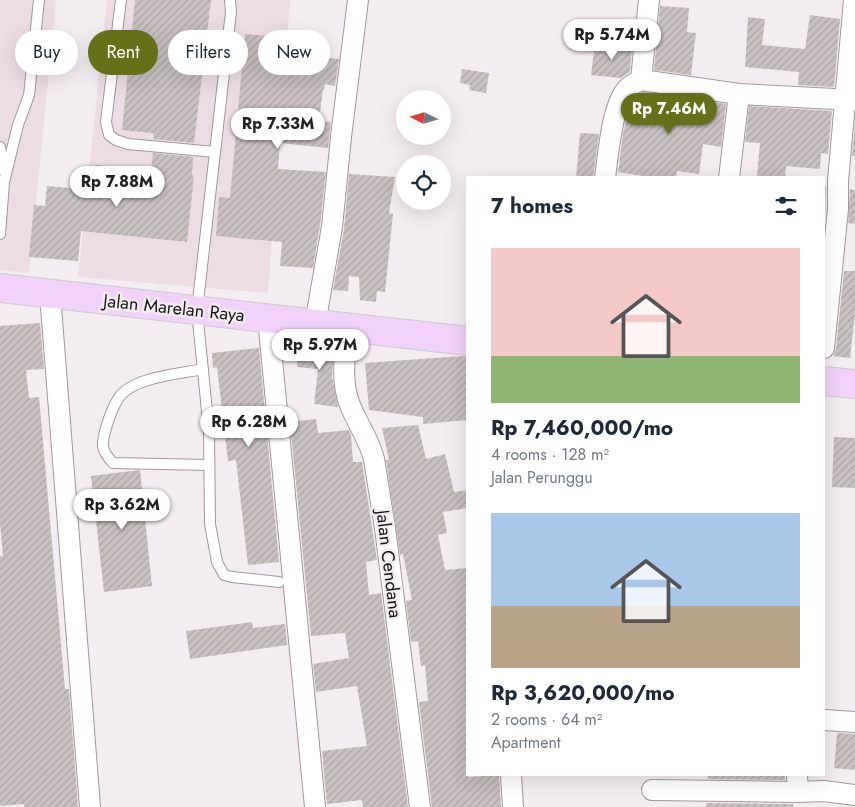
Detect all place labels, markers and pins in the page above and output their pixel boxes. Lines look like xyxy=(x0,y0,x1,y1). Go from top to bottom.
pin: Rp 5.74M xyxy=(560,18,664,61)
pin: Rp 7.46M xyxy=(617,92,721,135)
pin: Rp 7.33M xyxy=(226,108,330,150)
pin: Rp 7.88M xyxy=(65,166,169,208)
pin: Rp 5.97M xyxy=(268,328,372,371)
pin: Rp 6.28M xyxy=(197,406,301,448)
pin: Rp 3.62M xyxy=(70,488,174,531)

